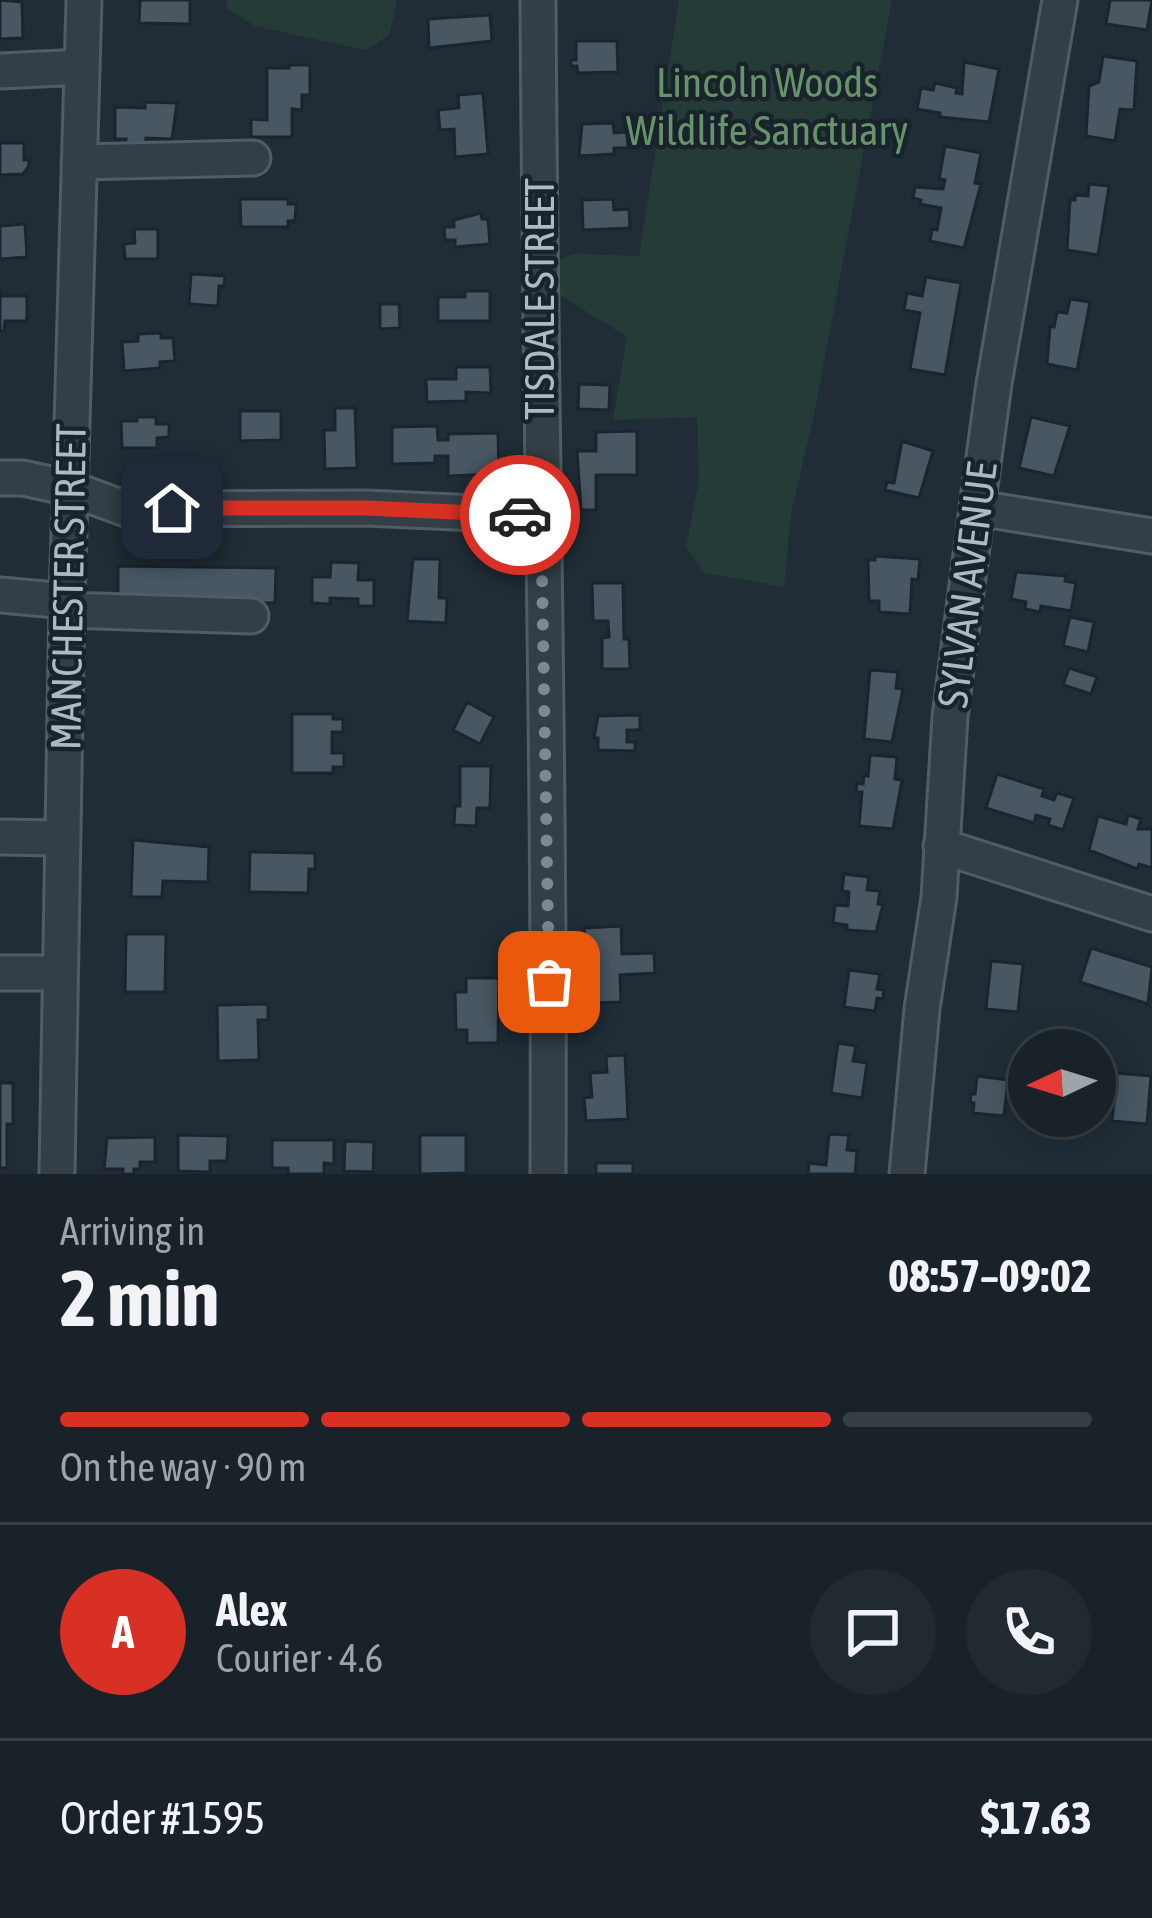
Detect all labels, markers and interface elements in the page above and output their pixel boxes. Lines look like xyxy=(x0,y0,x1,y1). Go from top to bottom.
park label: Lincoln Woods Wildlife Sanctuary xyxy=(626,58,908,154)
street label: TISDALE STREET xyxy=(515,178,563,420)
street label: MANCHESTER STREET xyxy=(41,423,95,751)
courier xyxy=(460,455,580,575)
pin xyxy=(121,457,223,559)
street label: SYLVAN AVENUE xyxy=(928,459,1006,710)
icon: home xyxy=(139,475,205,541)
icon: car xyxy=(487,482,553,548)
pin xyxy=(498,931,600,1033)
icon: bag xyxy=(516,949,582,1015)
north arrow xyxy=(1008,1029,1116,1137)
map controls xyxy=(1008,1029,1116,1137)
text: Arriving in xyxy=(60,1209,205,1253)
text: 08:57–09:02 xyxy=(888,1250,1092,1302)
text: 2 min xyxy=(60,1253,219,1343)
text: On the way · 90 m xyxy=(60,1445,306,1489)
button: chat xyxy=(810,1569,936,1695)
button: phone xyxy=(966,1569,1092,1695)
text: Alex xyxy=(216,1584,288,1636)
text: A xyxy=(112,1606,134,1658)
text: Courier · 4.6 xyxy=(216,1636,383,1680)
text: Order #1595 xyxy=(60,1792,265,1844)
text: $17.63 xyxy=(980,1792,1092,1844)

